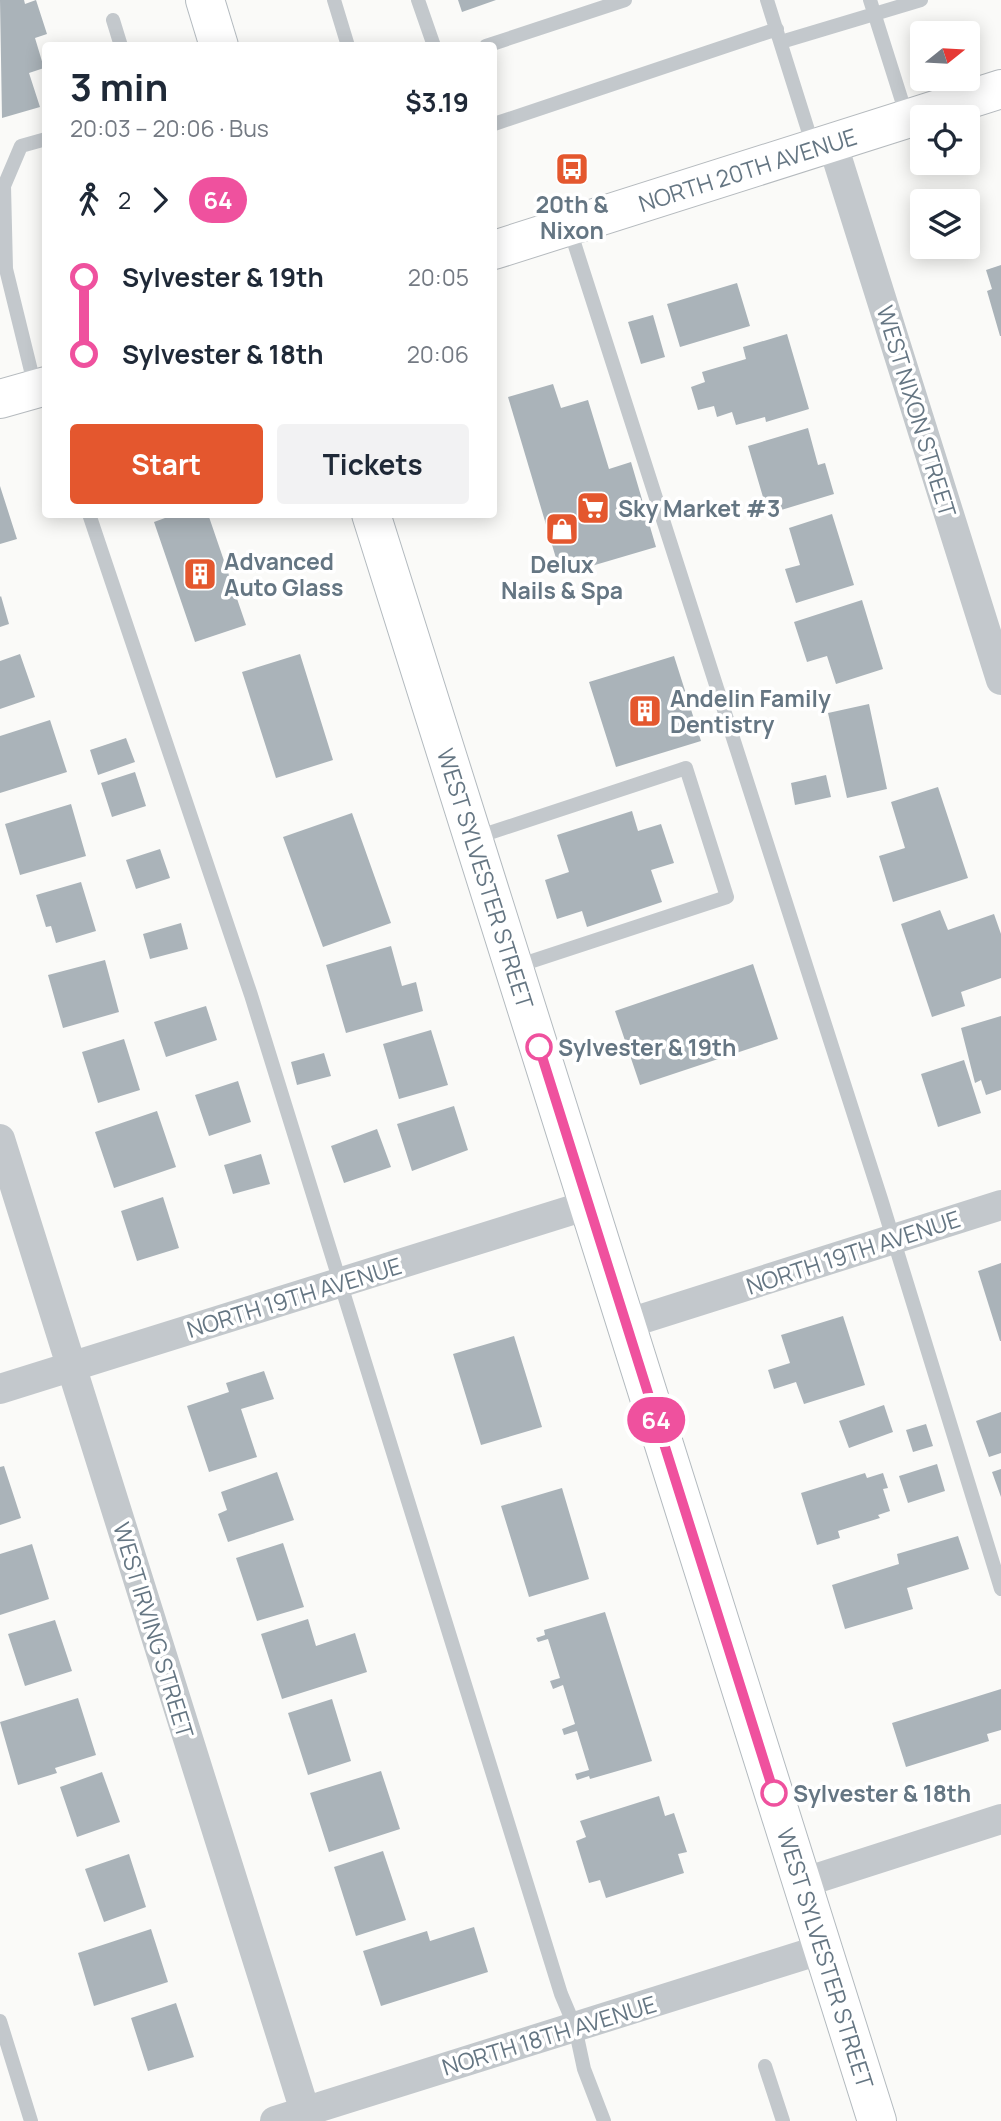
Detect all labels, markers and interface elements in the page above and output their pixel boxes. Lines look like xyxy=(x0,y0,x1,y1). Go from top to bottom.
north arrow xyxy=(910,21,980,91)
map controls xyxy=(910,21,980,259)
text: 3 min xyxy=(70,60,168,112)
text: $3.19 xyxy=(405,84,469,120)
button: locate xyxy=(910,105,980,175)
text: 20:03 – 20:06 · Bus xyxy=(70,112,269,144)
street label: NORTH 20TH AVENUE xyxy=(634,120,861,219)
bus stop icon: 20th & Nixon xyxy=(553,150,591,188)
icon: walk xyxy=(70,181,108,219)
icon: forward xyxy=(141,181,179,219)
text: 64 xyxy=(203,183,233,216)
text: 2 xyxy=(118,184,131,216)
place label: 20th & Nixon xyxy=(535,188,609,246)
button: layers xyxy=(910,189,980,259)
text: Sylvester & 19th xyxy=(122,259,324,295)
text: 20:05 xyxy=(408,261,469,293)
street label: WEST NIXON STREET xyxy=(870,301,964,521)
text: Sylvester & 18th xyxy=(122,336,323,372)
text: 20:06 xyxy=(407,338,469,370)
button: Start xyxy=(70,424,263,504)
button: Tickets xyxy=(277,424,469,504)
supermarket icon: Sky Market #3 xyxy=(574,489,612,527)
place label: Sky Market #3 xyxy=(618,492,780,524)
shop icon: Delux Nails & Spa xyxy=(543,510,581,548)
place label: Advanced Auto Glass xyxy=(224,545,343,603)
place label: Delux Nails & Spa xyxy=(501,548,623,606)
building icon: Advanced Auto Glass xyxy=(181,555,219,593)
place label: Andelin Family Dentistry xyxy=(670,682,831,740)
building icon: Andelin Family Dentistry xyxy=(626,692,664,730)
street label: WEST SYLVESTER STREET xyxy=(430,744,542,1013)
place label: Sylvester & 19th xyxy=(558,1031,736,1063)
marker: Sylvester & 19th xyxy=(526,1034,552,1060)
street label: NORTH 19TH AVENUE xyxy=(742,1202,964,1302)
street label: NORTH 19TH AVENUE xyxy=(183,1249,405,1345)
line badge: 64 xyxy=(624,1397,688,1443)
text: 64 xyxy=(641,1403,671,1436)
street label: WEST IRVING STREET xyxy=(106,1518,202,1742)
place label: Sylvester & 18th xyxy=(793,1777,971,1809)
marker: Sylvester & 18th xyxy=(761,1780,787,1806)
street label: WEST SYLVESTER STREET xyxy=(770,1824,882,2092)
street label: NORTH 18TH AVENUE xyxy=(438,1987,660,2083)

